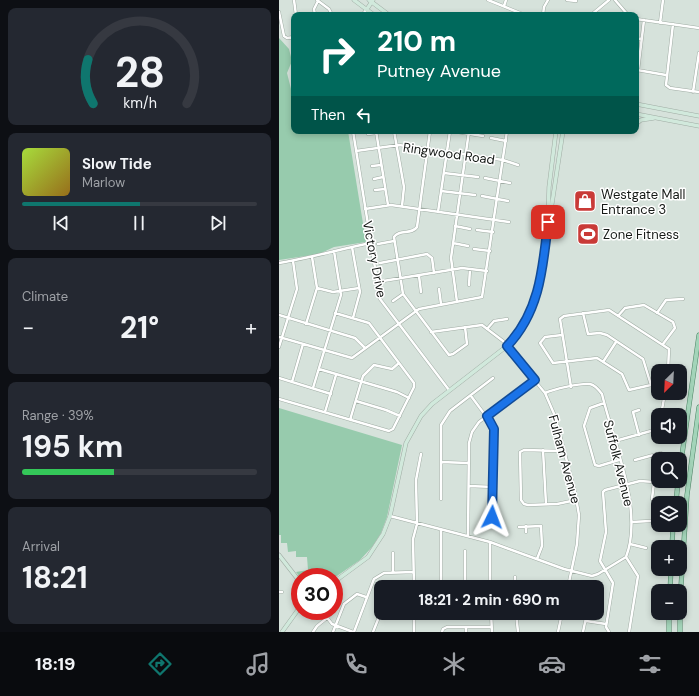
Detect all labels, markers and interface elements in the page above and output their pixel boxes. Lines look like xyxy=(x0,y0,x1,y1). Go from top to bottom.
text: 210 m xyxy=(377,23,456,60)
icon: right xyxy=(311,28,363,80)
text: 28 xyxy=(114,46,165,100)
text: Putney Avenue xyxy=(377,59,501,83)
text: km/h xyxy=(123,94,156,112)
icon: left xyxy=(353,104,375,126)
text: Then xyxy=(311,105,345,125)
street label: Ringwood Road xyxy=(402,139,496,168)
text: Slow Tide xyxy=(82,154,152,174)
text: Marlow xyxy=(82,174,125,191)
place label: Westgate Mall Entrance 3 xyxy=(601,186,685,218)
shop icon: Westgate Mall Entrance 3 xyxy=(572,188,598,214)
pin xyxy=(531,205,565,239)
icon: arrive xyxy=(537,211,559,233)
icon: previous xyxy=(50,212,72,234)
icon: pause xyxy=(128,212,150,234)
icon: next xyxy=(207,212,229,234)
street label: Victory Drive xyxy=(359,219,390,299)
sports icon: Zone Fitness xyxy=(575,221,601,247)
place label: Zone Fitness xyxy=(603,226,679,243)
text: Climate xyxy=(22,288,68,305)
text: 21° xyxy=(120,308,159,347)
text: − xyxy=(22,313,34,342)
text: + xyxy=(245,313,257,342)
north arrow xyxy=(651,364,687,400)
map controls xyxy=(651,364,687,620)
text: Range · 39% xyxy=(22,407,94,424)
button: sound xyxy=(651,408,687,444)
street label: Fulham Avenue xyxy=(545,413,585,505)
street label: Suffolk Avenue xyxy=(600,418,637,508)
text: 195 km xyxy=(22,427,123,466)
button: search xyxy=(651,452,687,488)
position arrow xyxy=(471,496,513,538)
button: layers xyxy=(651,496,687,532)
text: Arrival xyxy=(22,538,60,555)
button: + xyxy=(651,540,687,576)
text: 18:21 xyxy=(22,558,88,597)
speed limit sign: 30 xyxy=(291,568,343,620)
button: − xyxy=(651,584,687,620)
text: 18:21 · 2 min · 690 m xyxy=(418,590,560,610)
icon: directions xyxy=(146,650,174,678)
icon: music xyxy=(244,650,272,678)
icon: phone xyxy=(342,650,370,678)
icon: climate xyxy=(440,650,468,678)
icon: car xyxy=(538,650,566,678)
icon: filters xyxy=(636,650,664,678)
text: 18:19 xyxy=(35,652,76,676)

